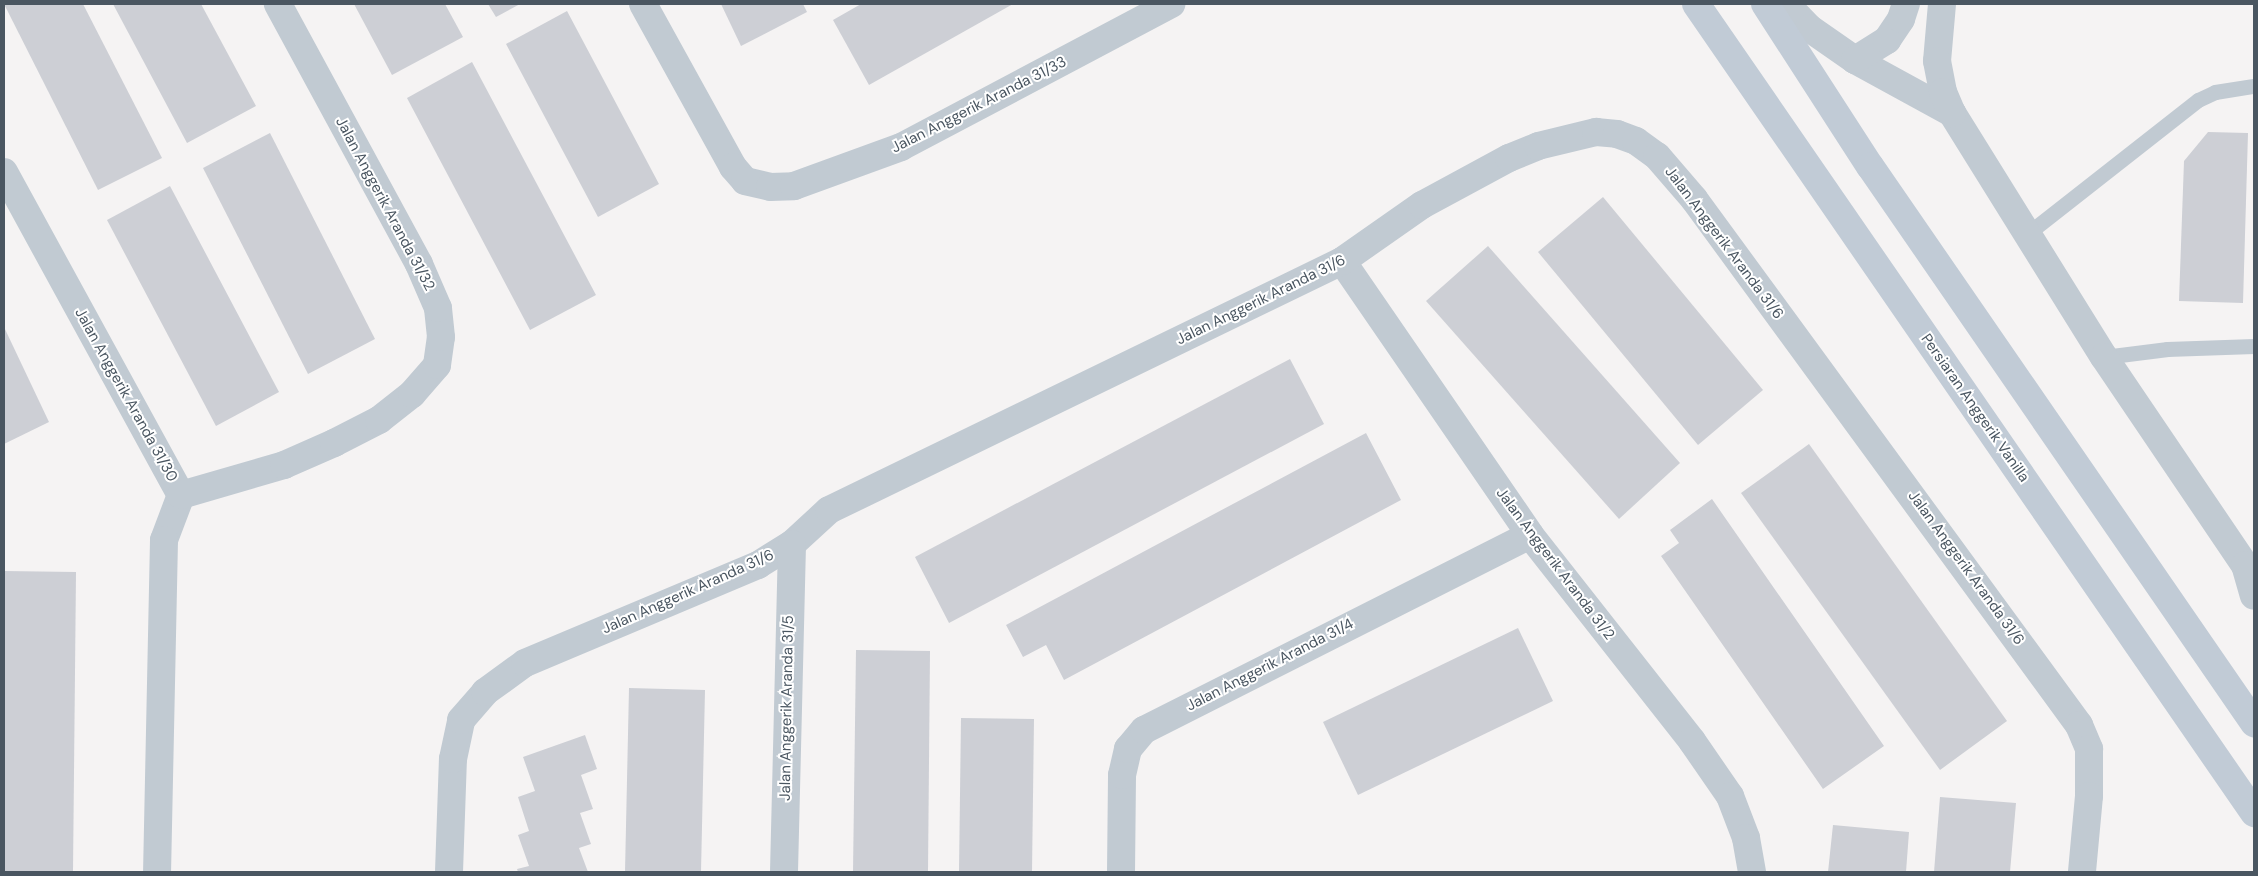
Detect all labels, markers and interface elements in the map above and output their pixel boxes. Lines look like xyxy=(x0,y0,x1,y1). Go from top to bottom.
street label: Jalan Anggerik Aranda 31/33 xyxy=(888,53,1070,157)
street label: Jalan Anggerik Aranda 31/32 xyxy=(332,114,438,294)
street label: Jalan Anggerik Aranda 31/6 xyxy=(1661,163,1787,323)
street label: Jalan Anggerik Aranda 31/6 xyxy=(1173,251,1349,349)
street label: Jalan Anggerik Aranda 31/30 xyxy=(71,305,181,485)
street label: Persiaran Anggerik Vanilla xyxy=(1917,331,2033,485)
street label: Jalan Anggerik Aranda 31/2 xyxy=(1492,484,1618,644)
street label: Jalan Anggerik Aranda 31/6 xyxy=(1904,487,2028,649)
street label: Jalan Anggerik Aranda 31/6 xyxy=(599,546,777,638)
street label: Jalan Anggerik Aranda 31/5 xyxy=(776,615,798,801)
street label: Jalan Anggerik Aranda 31/4 xyxy=(1183,615,1357,715)

